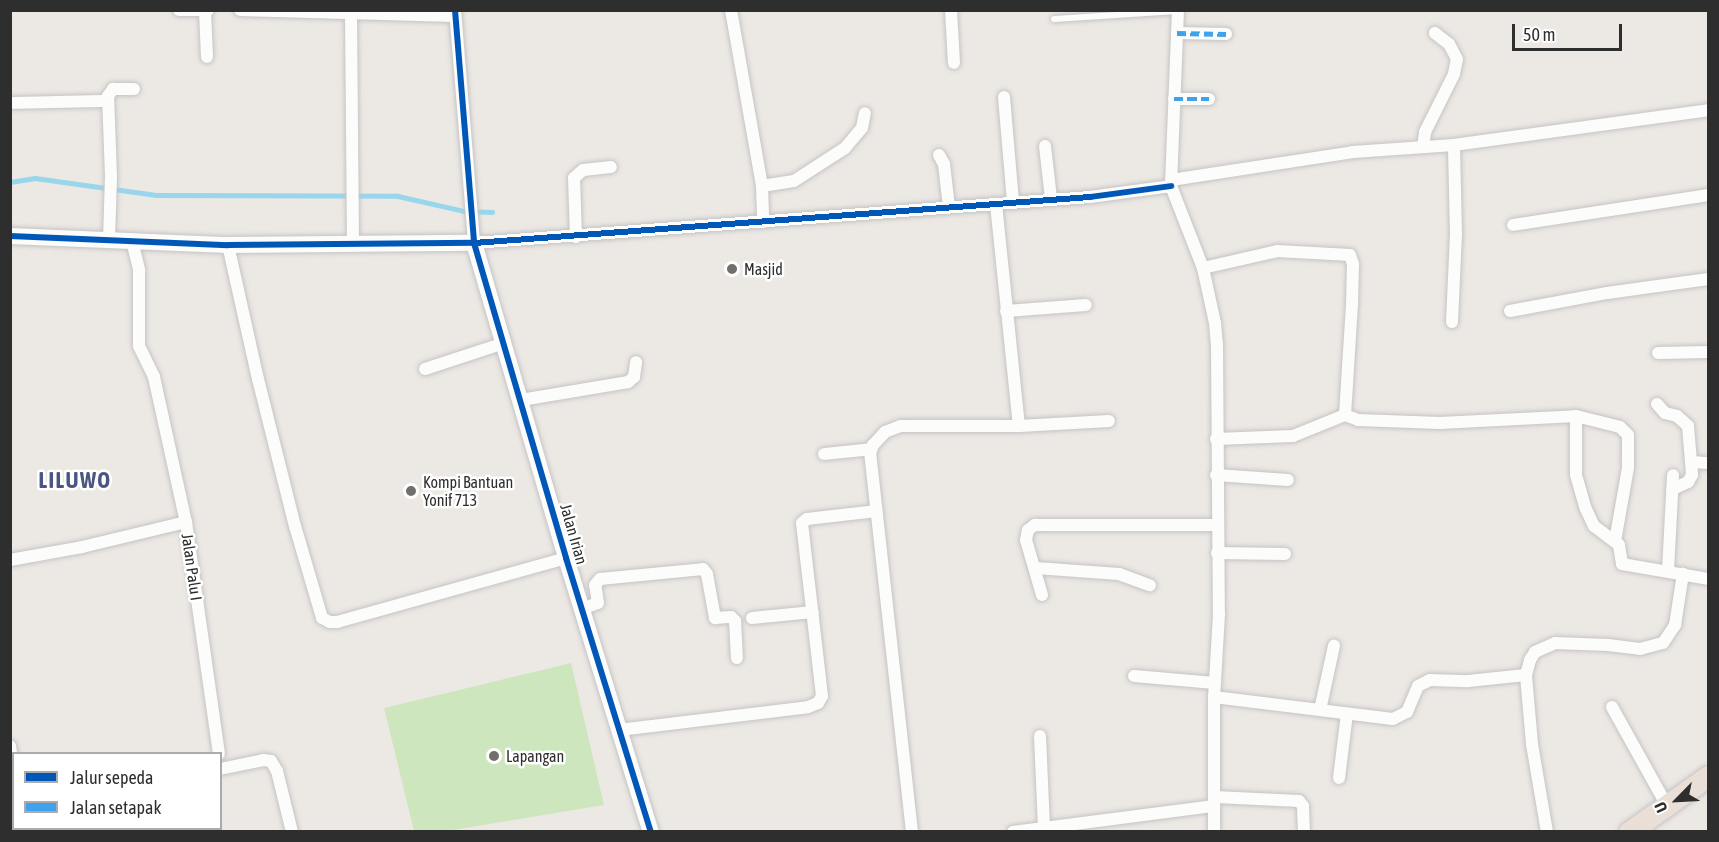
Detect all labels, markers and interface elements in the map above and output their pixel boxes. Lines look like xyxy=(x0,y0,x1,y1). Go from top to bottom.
scale bar xyxy=(1515,12,1624,50)
text: 50 m xyxy=(1523,24,1555,45)
place label: Masjid xyxy=(744,259,783,279)
marker: Masjid xyxy=(725,262,739,276)
district label: LILUWO xyxy=(38,468,112,494)
place label: Kompi Bantuan Yonif 713 xyxy=(423,472,513,510)
marker: Kompi Bantuan Yonif 713 xyxy=(404,484,418,498)
street label: Jalan Irian xyxy=(556,502,592,566)
street label: Jalan Palu I xyxy=(178,532,206,602)
place label: Lapangan xyxy=(506,746,564,766)
marker: Lapangan xyxy=(487,749,501,763)
legend xyxy=(12,752,222,830)
text: Jalur sepeda xyxy=(70,767,153,788)
north arrow xyxy=(1647,770,1707,830)
text: Jalan setapak xyxy=(70,797,161,818)
text: U xyxy=(1650,799,1671,815)

